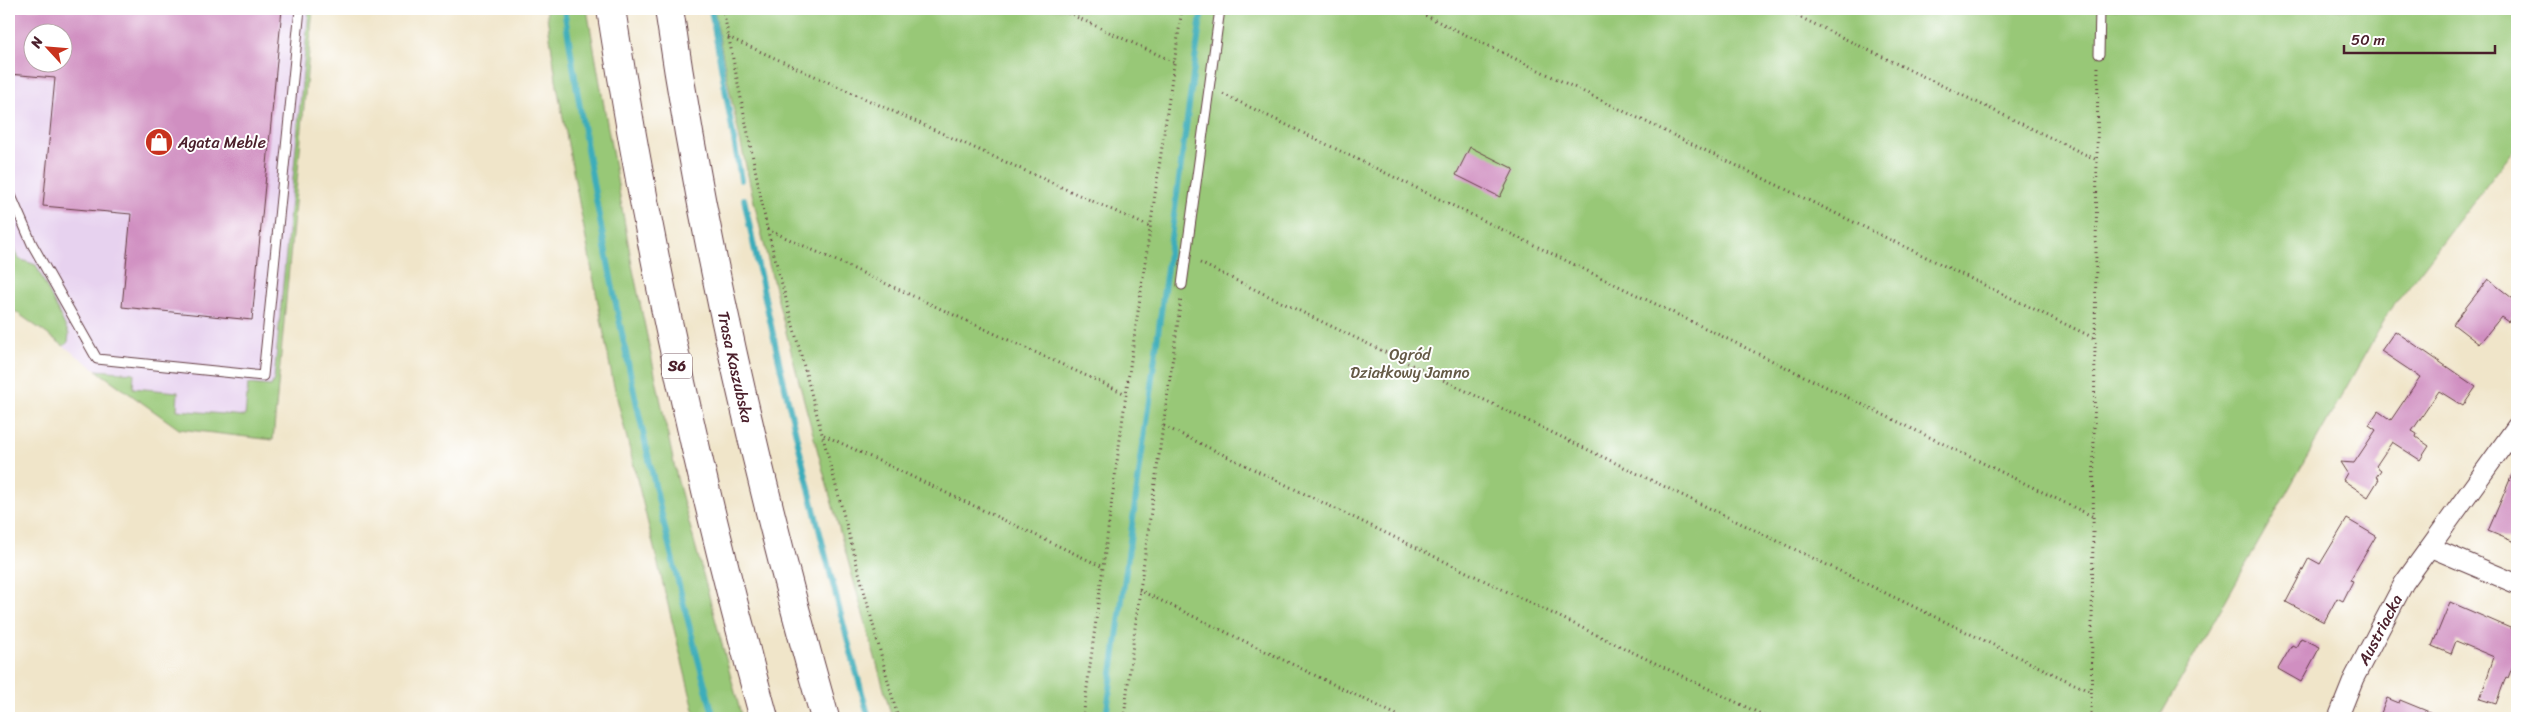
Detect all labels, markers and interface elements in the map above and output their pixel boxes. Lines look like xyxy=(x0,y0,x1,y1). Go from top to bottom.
north arrow xyxy=(22,22,72,72)
scale bar xyxy=(2344,22,2495,54)
text: 50 m xyxy=(2351,27,2386,53)
text: N xyxy=(23,32,50,53)
shop icon: Agata Meble xyxy=(144,127,174,157)
place label: Agata Meble xyxy=(177,128,266,157)
street label: Trasa Kaszubska xyxy=(709,308,763,426)
park label: Ogród Działkowy Jamno xyxy=(1350,340,1470,387)
road number: S6 xyxy=(662,354,692,378)
street label: Austriacka xyxy=(2348,589,2410,671)

